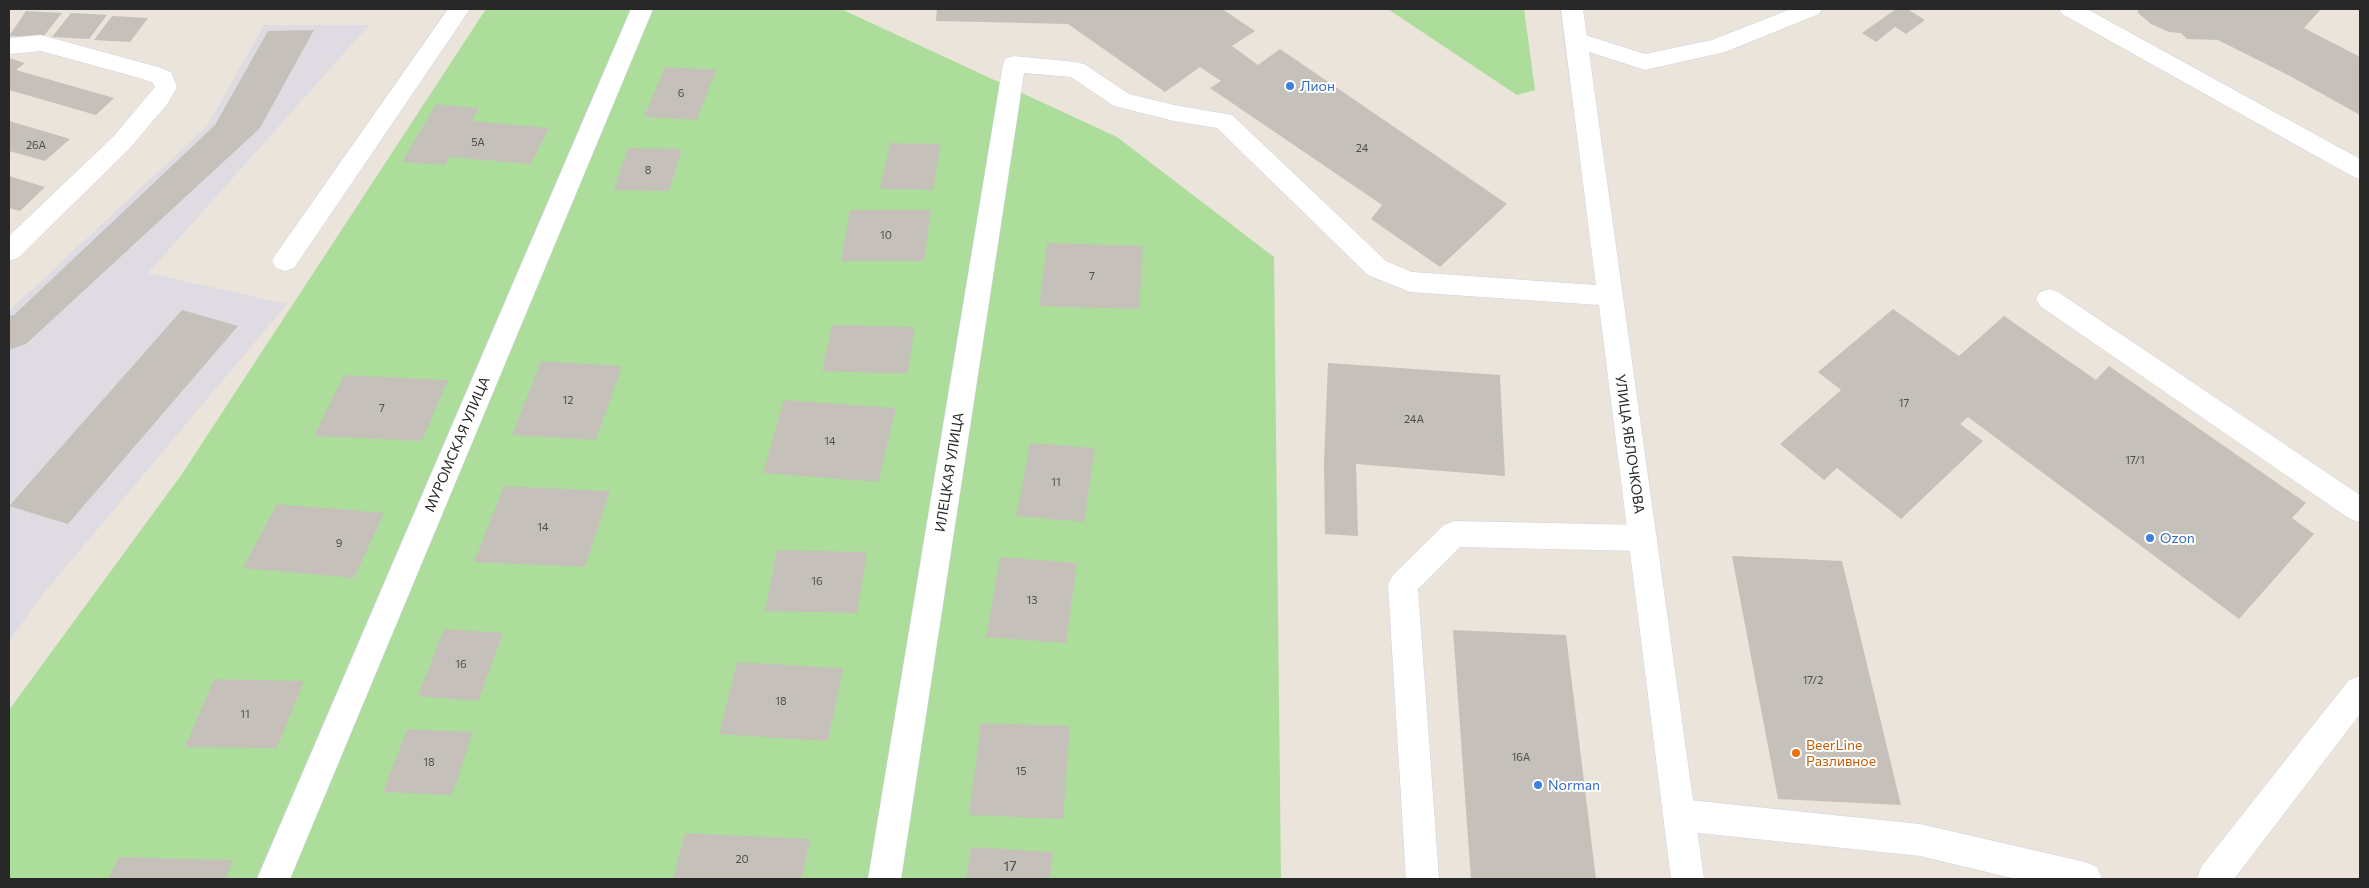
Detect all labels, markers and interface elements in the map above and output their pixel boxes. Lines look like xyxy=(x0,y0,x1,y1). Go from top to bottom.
place label: Лион xyxy=(1300,77,1335,94)
marker: Лион xyxy=(1284,80,1296,92)
house number: 6 xyxy=(678,86,685,99)
house number: 5А xyxy=(471,135,485,148)
house number: 26А xyxy=(26,138,46,151)
house number: 24 xyxy=(1356,141,1369,154)
house number: 8 xyxy=(645,163,652,176)
house number: 10 xyxy=(880,228,892,241)
house number: 7 xyxy=(1089,269,1095,282)
street label: МУРОМСКАЯ УЛИЦА xyxy=(420,373,493,514)
street label: УЛИЦА ЯБЛОЧКОВА xyxy=(1612,373,1649,515)
house number: 12 xyxy=(563,393,573,406)
house number: 17 xyxy=(1899,396,1909,409)
house number: 7 xyxy=(379,401,385,414)
street label: ИЛЕЦКАЯ УЛИЦА xyxy=(931,411,966,533)
house number: 24А xyxy=(1404,412,1424,425)
house number: 14 xyxy=(824,434,836,447)
house number: 17/1 xyxy=(2125,453,2145,466)
house number: 11 xyxy=(1051,475,1061,488)
house number: 14 xyxy=(537,520,549,533)
place label: Ozon xyxy=(2160,529,2195,546)
marker: Ozon xyxy=(2144,532,2156,544)
house number: 9 xyxy=(336,536,343,549)
house number: 16 xyxy=(811,574,823,587)
house number: 13 xyxy=(1027,593,1037,606)
house number: 16 xyxy=(455,657,467,670)
house number: 17/2 xyxy=(1803,673,1823,686)
house number: 18 xyxy=(775,694,787,707)
house number: 11 xyxy=(240,707,250,720)
place label: BeerLine Разливное xyxy=(1806,736,1876,769)
marker: BeerLine Разливное xyxy=(1790,747,1802,759)
house number: 16А xyxy=(1512,750,1531,763)
house number: 18 xyxy=(423,755,435,768)
house number: 15 xyxy=(1015,764,1027,777)
place label: Norman xyxy=(1548,776,1600,793)
marker: Norman xyxy=(1532,779,1544,791)
house number: 20 xyxy=(735,852,749,865)
house number: 17 xyxy=(1003,857,1017,874)

